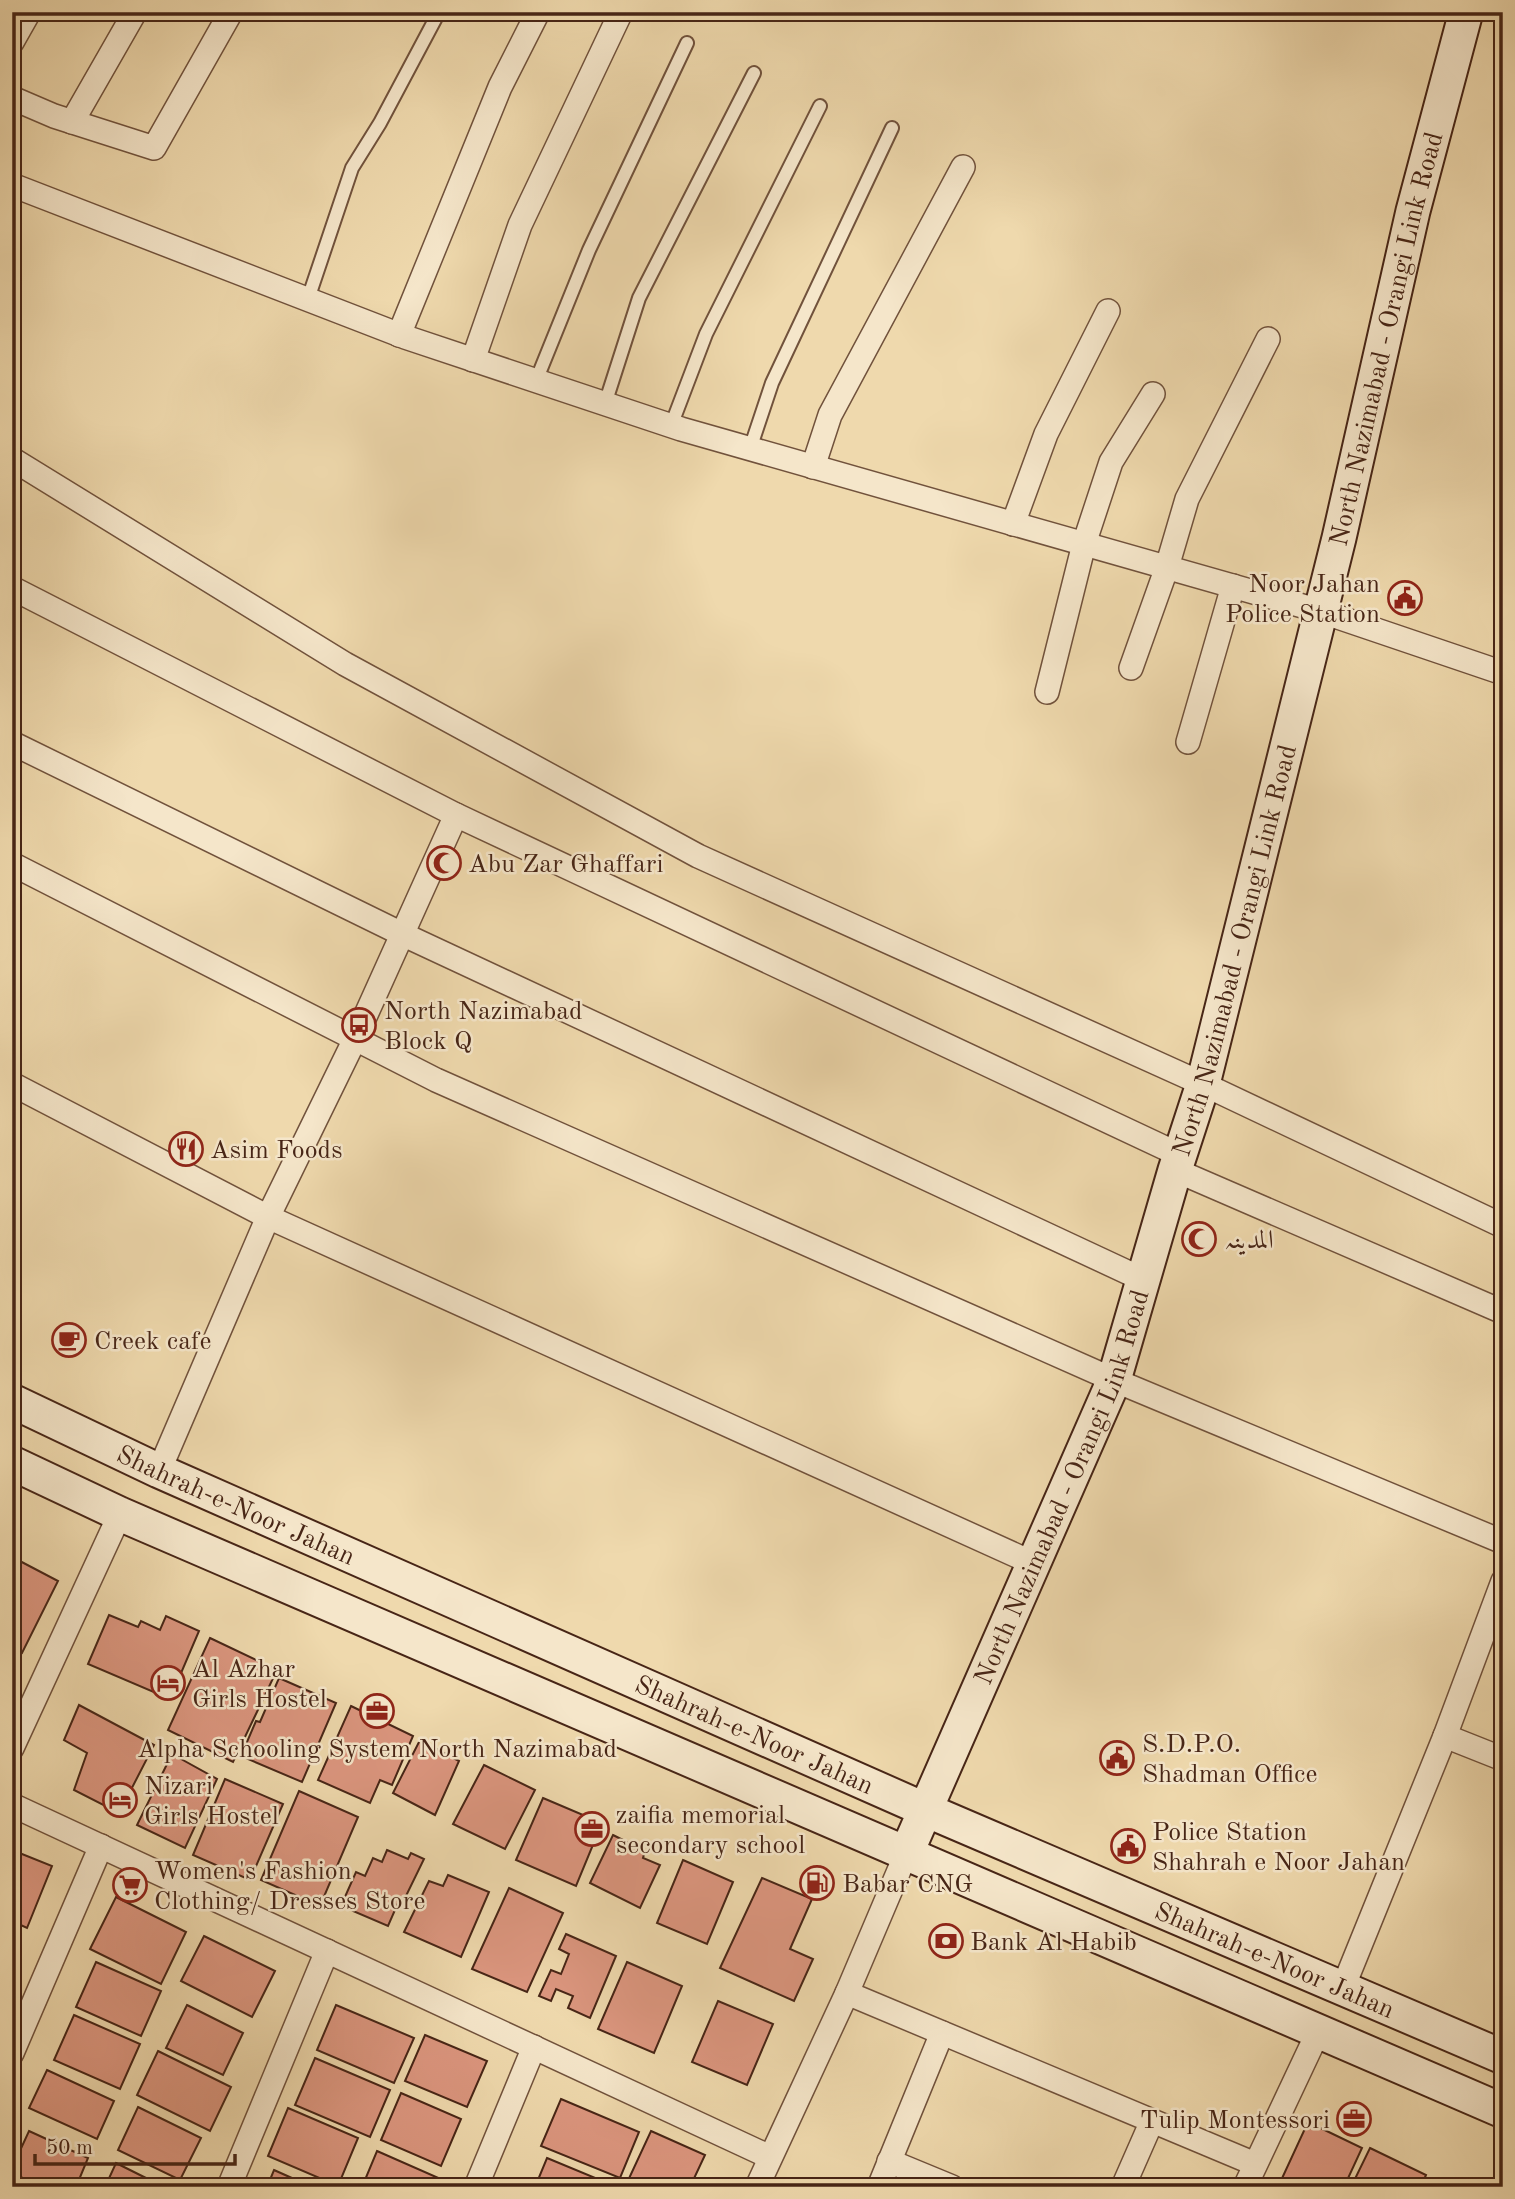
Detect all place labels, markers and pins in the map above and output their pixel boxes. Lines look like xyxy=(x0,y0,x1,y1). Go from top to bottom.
place label: Noor Jahan Police Station xyxy=(1225,572,1380,628)
public building icon: Noor Jahan Police Station xyxy=(1386,579,1424,617)
mosque icon: Abu Zar Ghaffari xyxy=(425,844,463,882)
place label: Abu Zar Ghaffari xyxy=(468,852,663,878)
place label: North Nazimabad Block Q xyxy=(384,999,583,1055)
bus stop icon: North Nazimabad Block Q xyxy=(340,1006,378,1044)
restaurant icon: Asim Foods xyxy=(167,1130,205,1168)
place label: Asim Foods xyxy=(210,1138,342,1164)
mosque icon: المدینہ xyxy=(1180,1220,1218,1258)
place label: المدینہ xyxy=(1224,1228,1274,1256)
cafe icon: Creek cafe xyxy=(50,1321,88,1359)
place label: Creek cafe xyxy=(94,1329,212,1355)
place label: Al Azhar Girls Hostel xyxy=(192,1657,327,1713)
hotel icon: Al Azhar Girls Hostel xyxy=(149,1664,187,1702)
office icon: Alpha Schooling System North Nazimabad xyxy=(358,1692,396,1730)
place label: S.D.P.O. Shadman Office xyxy=(1142,1732,1317,1788)
place label: Alpha Schooling System North Nazimabad xyxy=(137,1737,617,1763)
public building icon: S.D.P.O. Shadman Office xyxy=(1098,1739,1136,1777)
place label: Nizari Girls Hostel xyxy=(144,1774,279,1830)
hotel icon: Nizari Girls Hostel xyxy=(101,1781,139,1819)
place label: zaifia memorial secondary school xyxy=(616,1803,805,1859)
office icon: zaifia memorial secondary school xyxy=(573,1810,611,1848)
place label: Police Station Shahrah e Noor Jahan xyxy=(1152,1820,1405,1876)
public building icon: Police Station Shahrah e Noor Jahan xyxy=(1109,1827,1147,1865)
place label: Women's Fashion Clothing/ Dresses Store xyxy=(154,1859,425,1915)
fuel station icon: Babar CNG xyxy=(798,1864,836,1902)
supermarket icon: Women's Fashion Clothing/ Dresses Store xyxy=(111,1866,149,1904)
place label: Babar CNG xyxy=(842,1872,973,1898)
bank icon: Bank Al Habib xyxy=(927,1922,965,1960)
place label: Bank Al Habib xyxy=(970,1930,1137,1956)
office icon: Tulip Montessori xyxy=(1335,2100,1373,2138)
place label: Tulip Montessori xyxy=(1140,2108,1330,2134)

